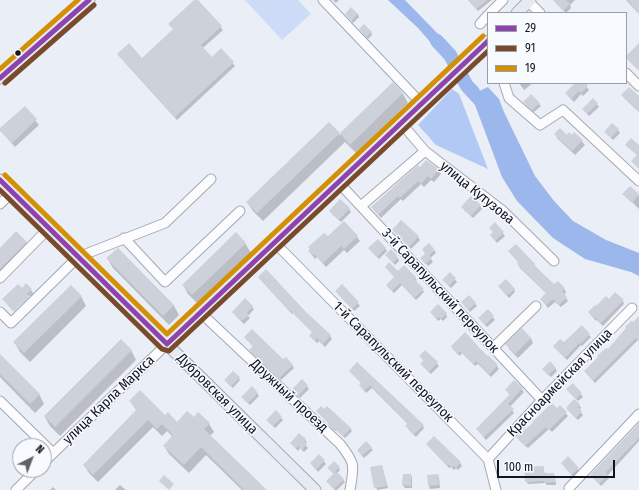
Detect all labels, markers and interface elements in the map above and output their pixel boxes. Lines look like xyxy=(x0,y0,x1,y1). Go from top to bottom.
legend xyxy=(487,12,627,84)
text: 29 xyxy=(525,21,536,35)
text: 91 xyxy=(525,41,535,55)
unlabelled marker xyxy=(13,48,23,58)
text: 19 xyxy=(525,61,536,75)
street label: улица Кутузова xyxy=(436,158,518,228)
street label: 3-й Сарапульский переулок xyxy=(378,225,502,357)
street label: 1-й Сарапульский переулок xyxy=(329,298,457,426)
street label: Красноармейская улица xyxy=(504,325,616,441)
street label: Дубровская улица xyxy=(173,350,261,438)
street label: улица Карла Маркса xyxy=(60,352,158,448)
street label: Дружный проезд xyxy=(247,356,331,436)
north arrow xyxy=(12,438,52,478)
text: N xyxy=(33,442,46,456)
scale bar xyxy=(499,452,617,478)
text: 100 m xyxy=(504,460,533,474)

